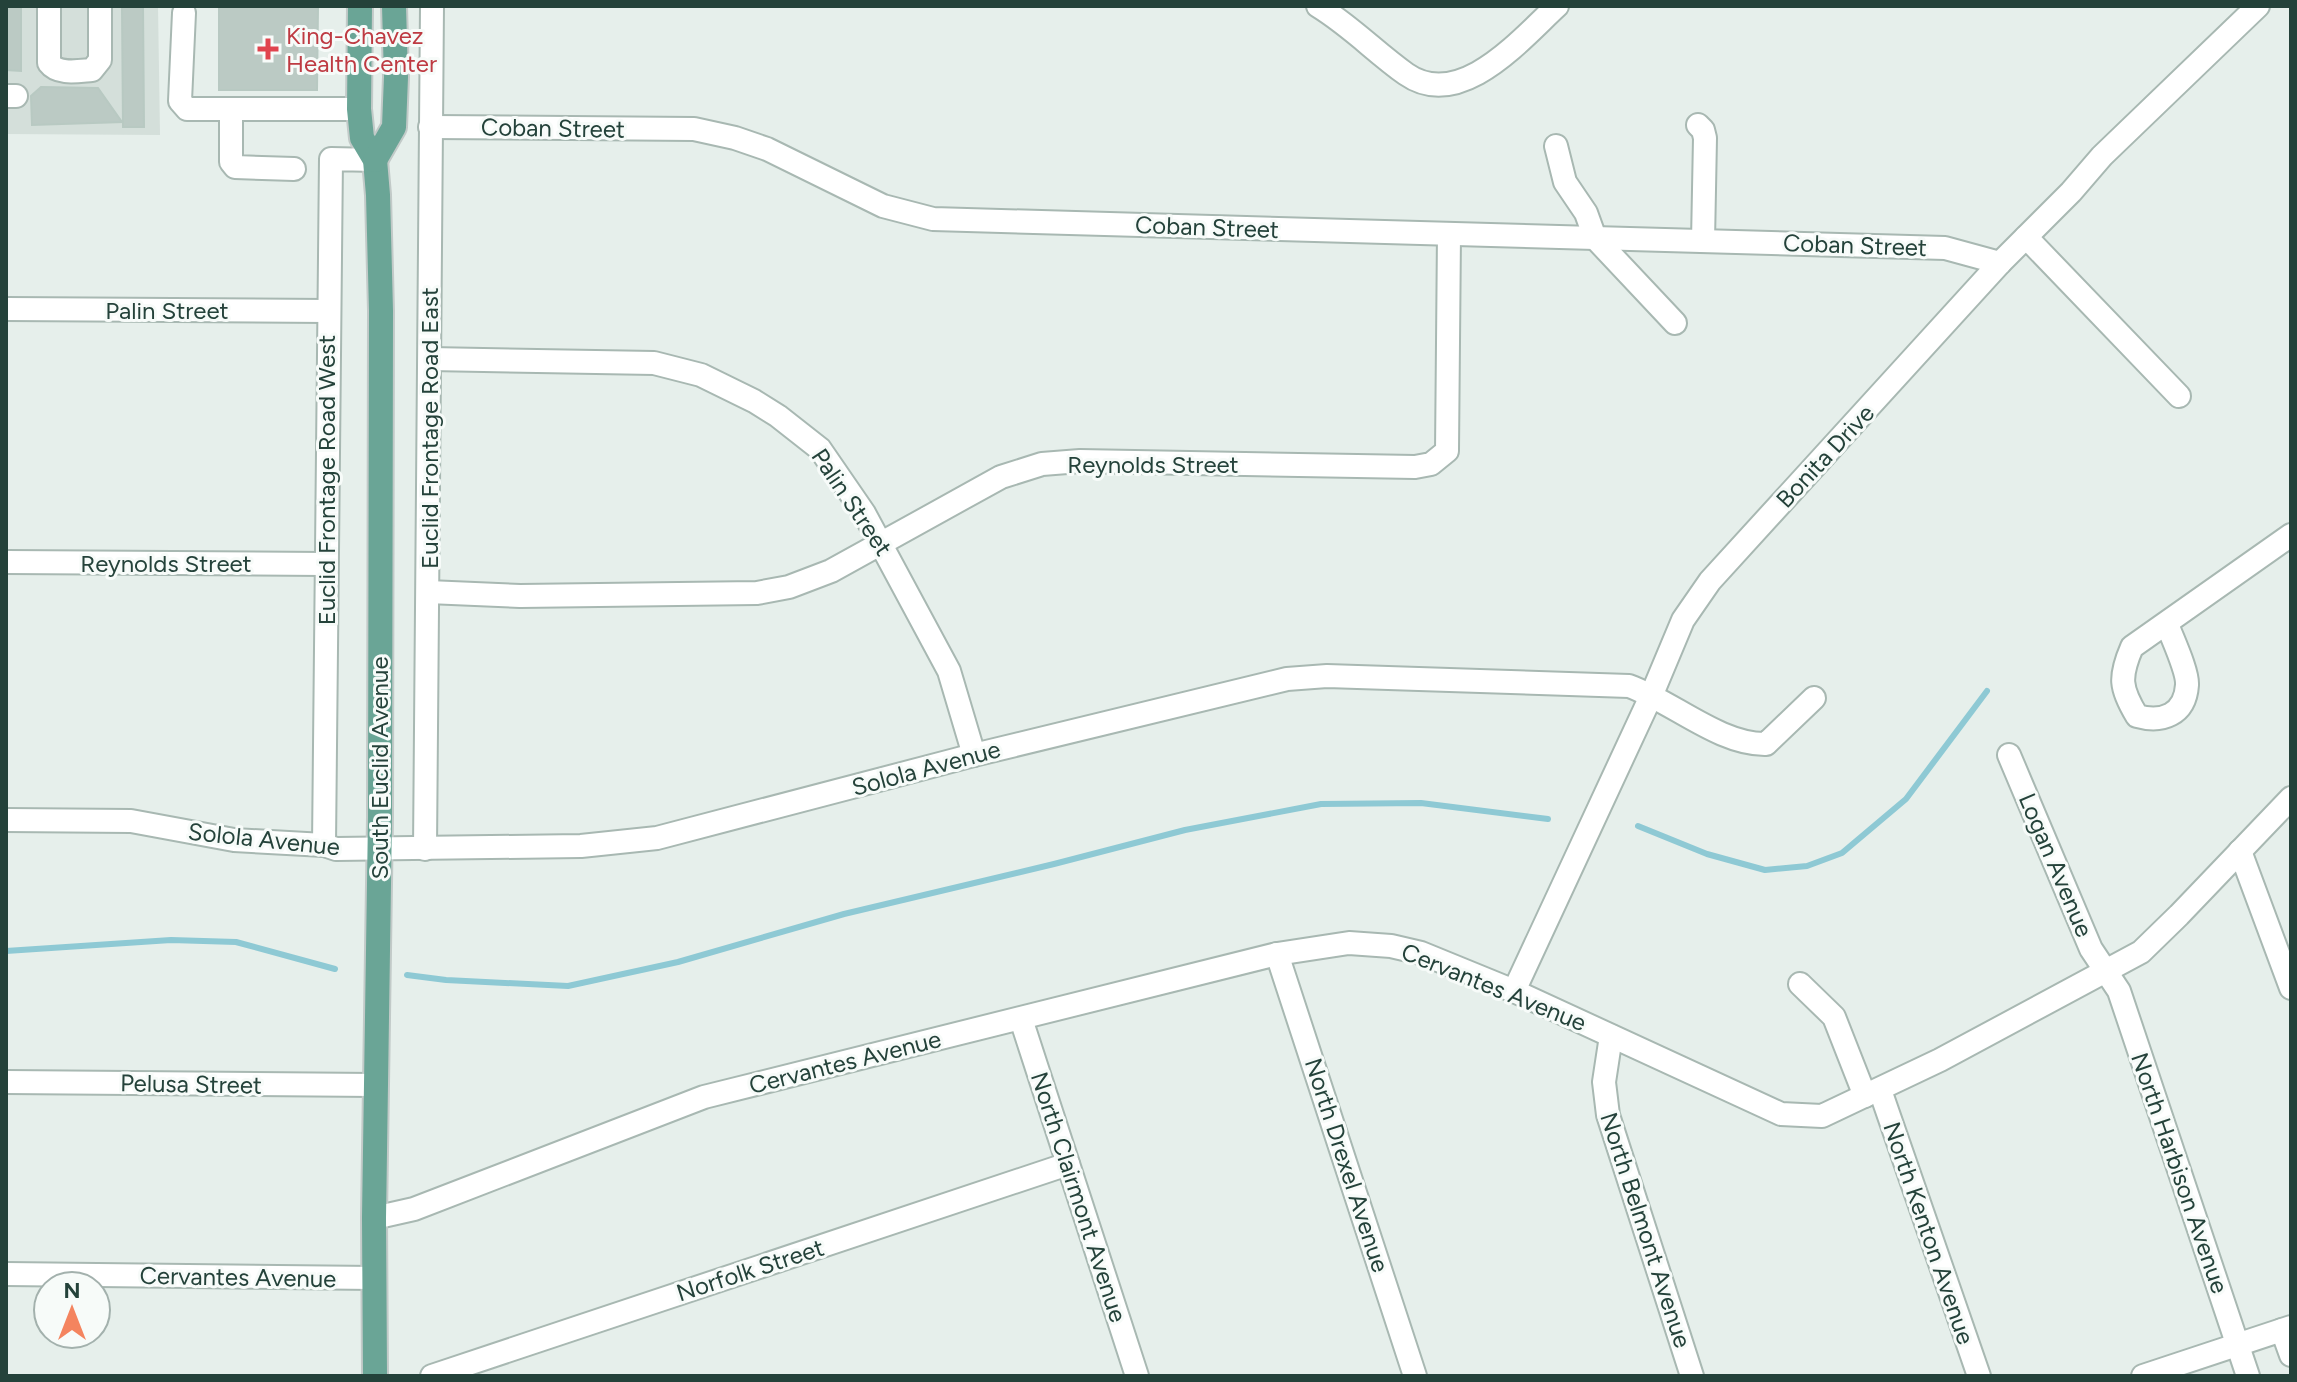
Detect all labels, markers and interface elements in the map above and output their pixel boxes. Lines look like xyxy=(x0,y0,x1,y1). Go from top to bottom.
place label: King-Chavez Health Center xyxy=(286,21,437,78)
marker: King-Chavez Health Center xyxy=(257,38,279,60)
street label: Coban Street xyxy=(481,112,625,144)
street label: Coban Street xyxy=(1135,210,1279,244)
street label: Coban Street xyxy=(1783,228,1927,262)
street label: Euclid Frontage Road East xyxy=(415,287,444,569)
street label: Palin Street xyxy=(105,296,229,325)
street label: Euclid Frontage Road West xyxy=(312,335,341,625)
street label: Bonita Drive xyxy=(1770,398,1880,514)
street label: Palin Street xyxy=(806,443,898,561)
street label: Reynolds Street xyxy=(1067,450,1239,479)
street label: Reynolds Street xyxy=(80,549,252,578)
street label: South Euclid Avenue xyxy=(365,656,394,880)
street label: Solola Avenue xyxy=(849,734,1003,802)
street label: Logan Avenue xyxy=(2013,789,2099,941)
street label: Solola Avenue xyxy=(187,817,341,861)
street label: Cervantes Avenue xyxy=(1397,937,1591,1037)
street label: Cervantes Avenue xyxy=(746,1024,944,1100)
street label: North Harbison Avenue xyxy=(2125,1049,2235,1297)
street label: North Drexel Avenue xyxy=(1299,1054,1395,1276)
street label: Pelusa Street xyxy=(120,1068,262,1100)
street label: North Clairmont Avenue xyxy=(1025,1068,1133,1326)
street label: North Belmont Avenue xyxy=(1594,1109,1698,1351)
street label: North Kenton Avenue xyxy=(1877,1118,1981,1348)
street label: Norfolk Street xyxy=(673,1233,827,1307)
street label: Cervantes Avenue xyxy=(139,1261,337,1293)
north arrow xyxy=(32,1270,112,1350)
text: N xyxy=(63,1277,81,1304)

